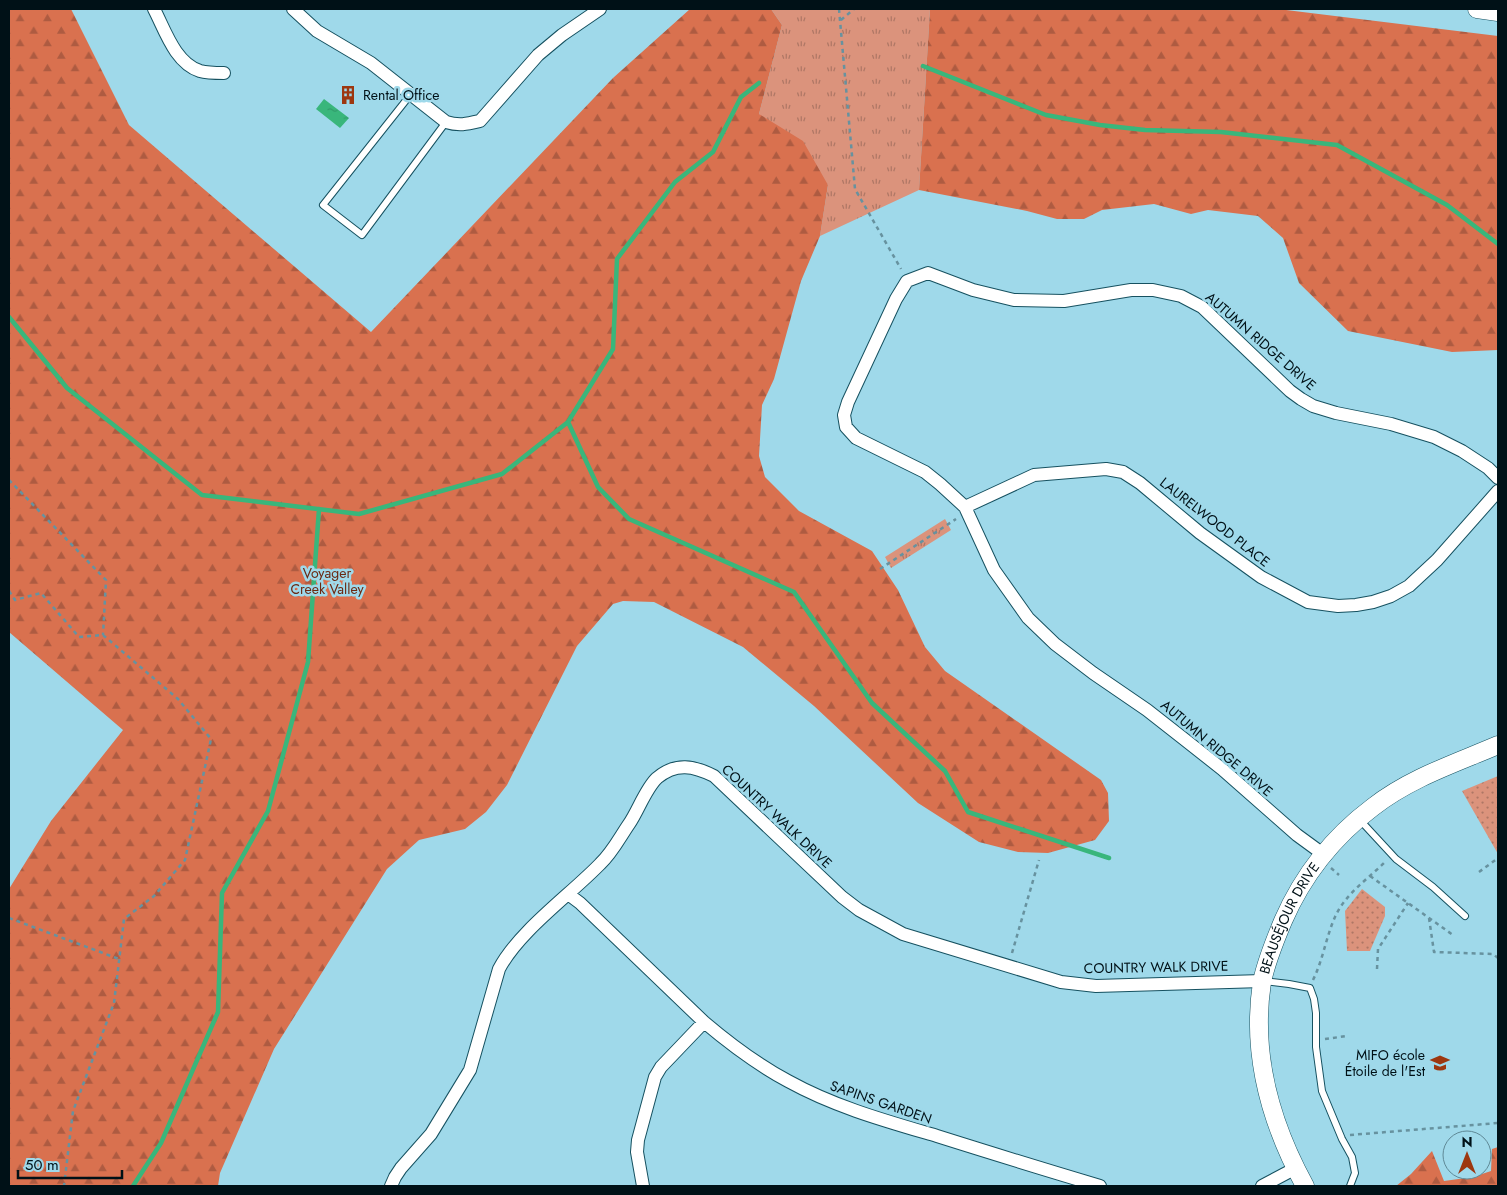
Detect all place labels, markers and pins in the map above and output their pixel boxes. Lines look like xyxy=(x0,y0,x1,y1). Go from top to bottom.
building icon: Rental Office xyxy=(337,84,359,106)
place label: Rental Office xyxy=(363,85,440,105)
place label: MIFO école Étoile de l'Est xyxy=(1345,1045,1426,1081)
school or university icon: MIFO école Étoile de l'Est xyxy=(1429,1052,1451,1074)

